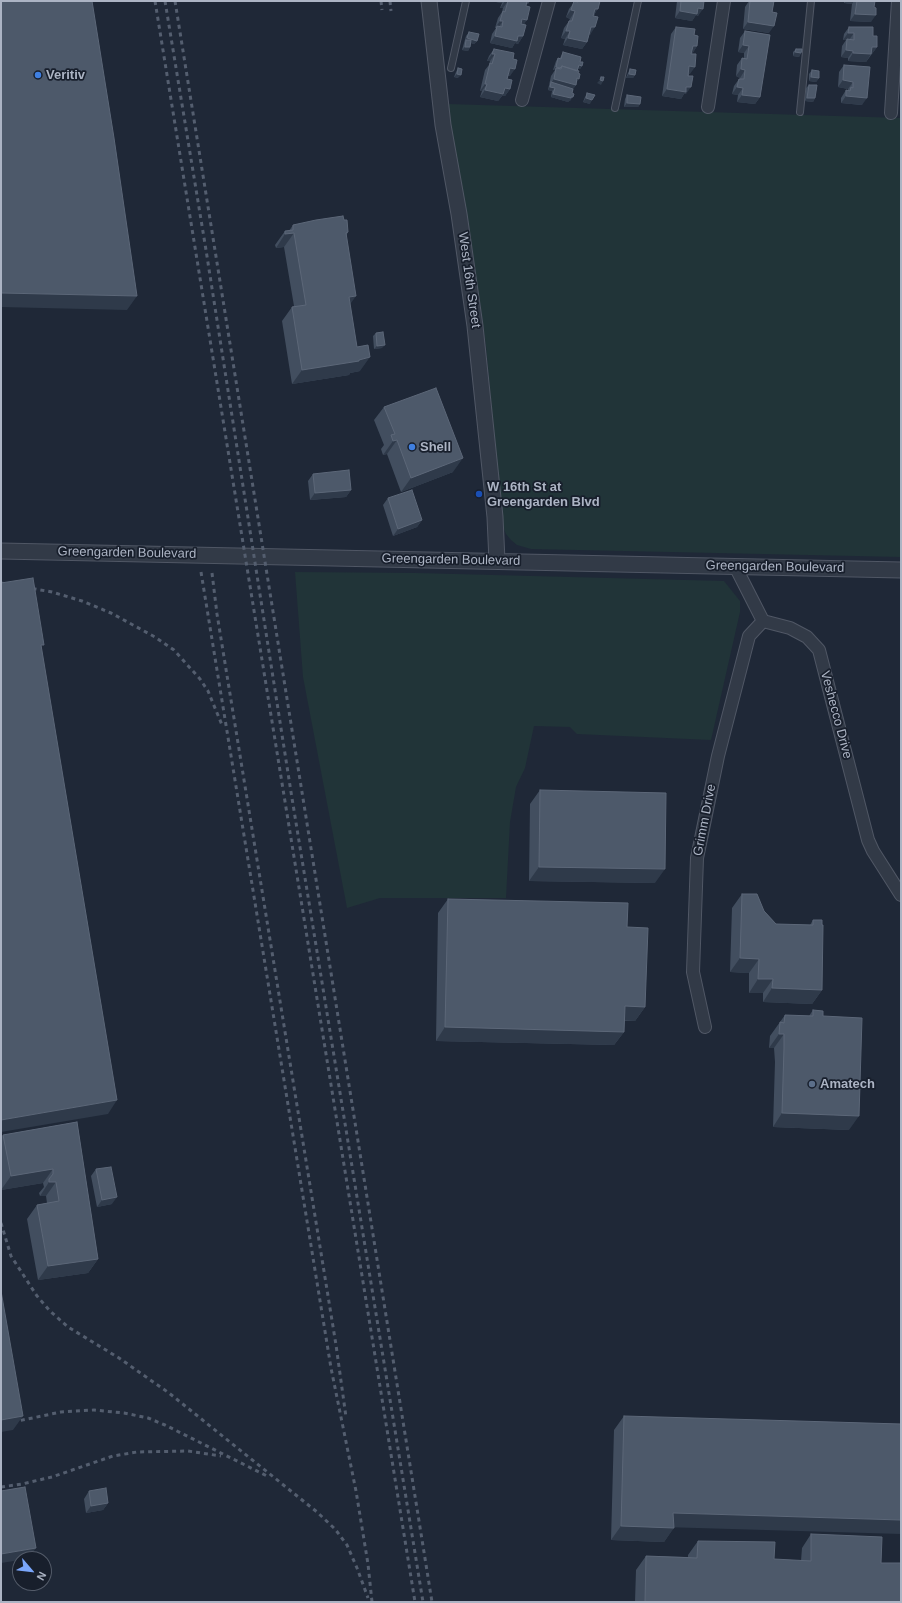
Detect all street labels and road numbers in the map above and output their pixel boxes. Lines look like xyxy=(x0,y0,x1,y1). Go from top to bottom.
street label: West 16th Street xyxy=(455,231,483,329)
street label: Greengarden Boulevard xyxy=(57,544,197,562)
street label: Greengarden Boulevard xyxy=(381,551,521,569)
street label: Greengarden Boulevard xyxy=(705,558,845,576)
street label: Veshecco Drive xyxy=(817,669,855,761)
street label: Grimm Drive xyxy=(690,783,720,857)

